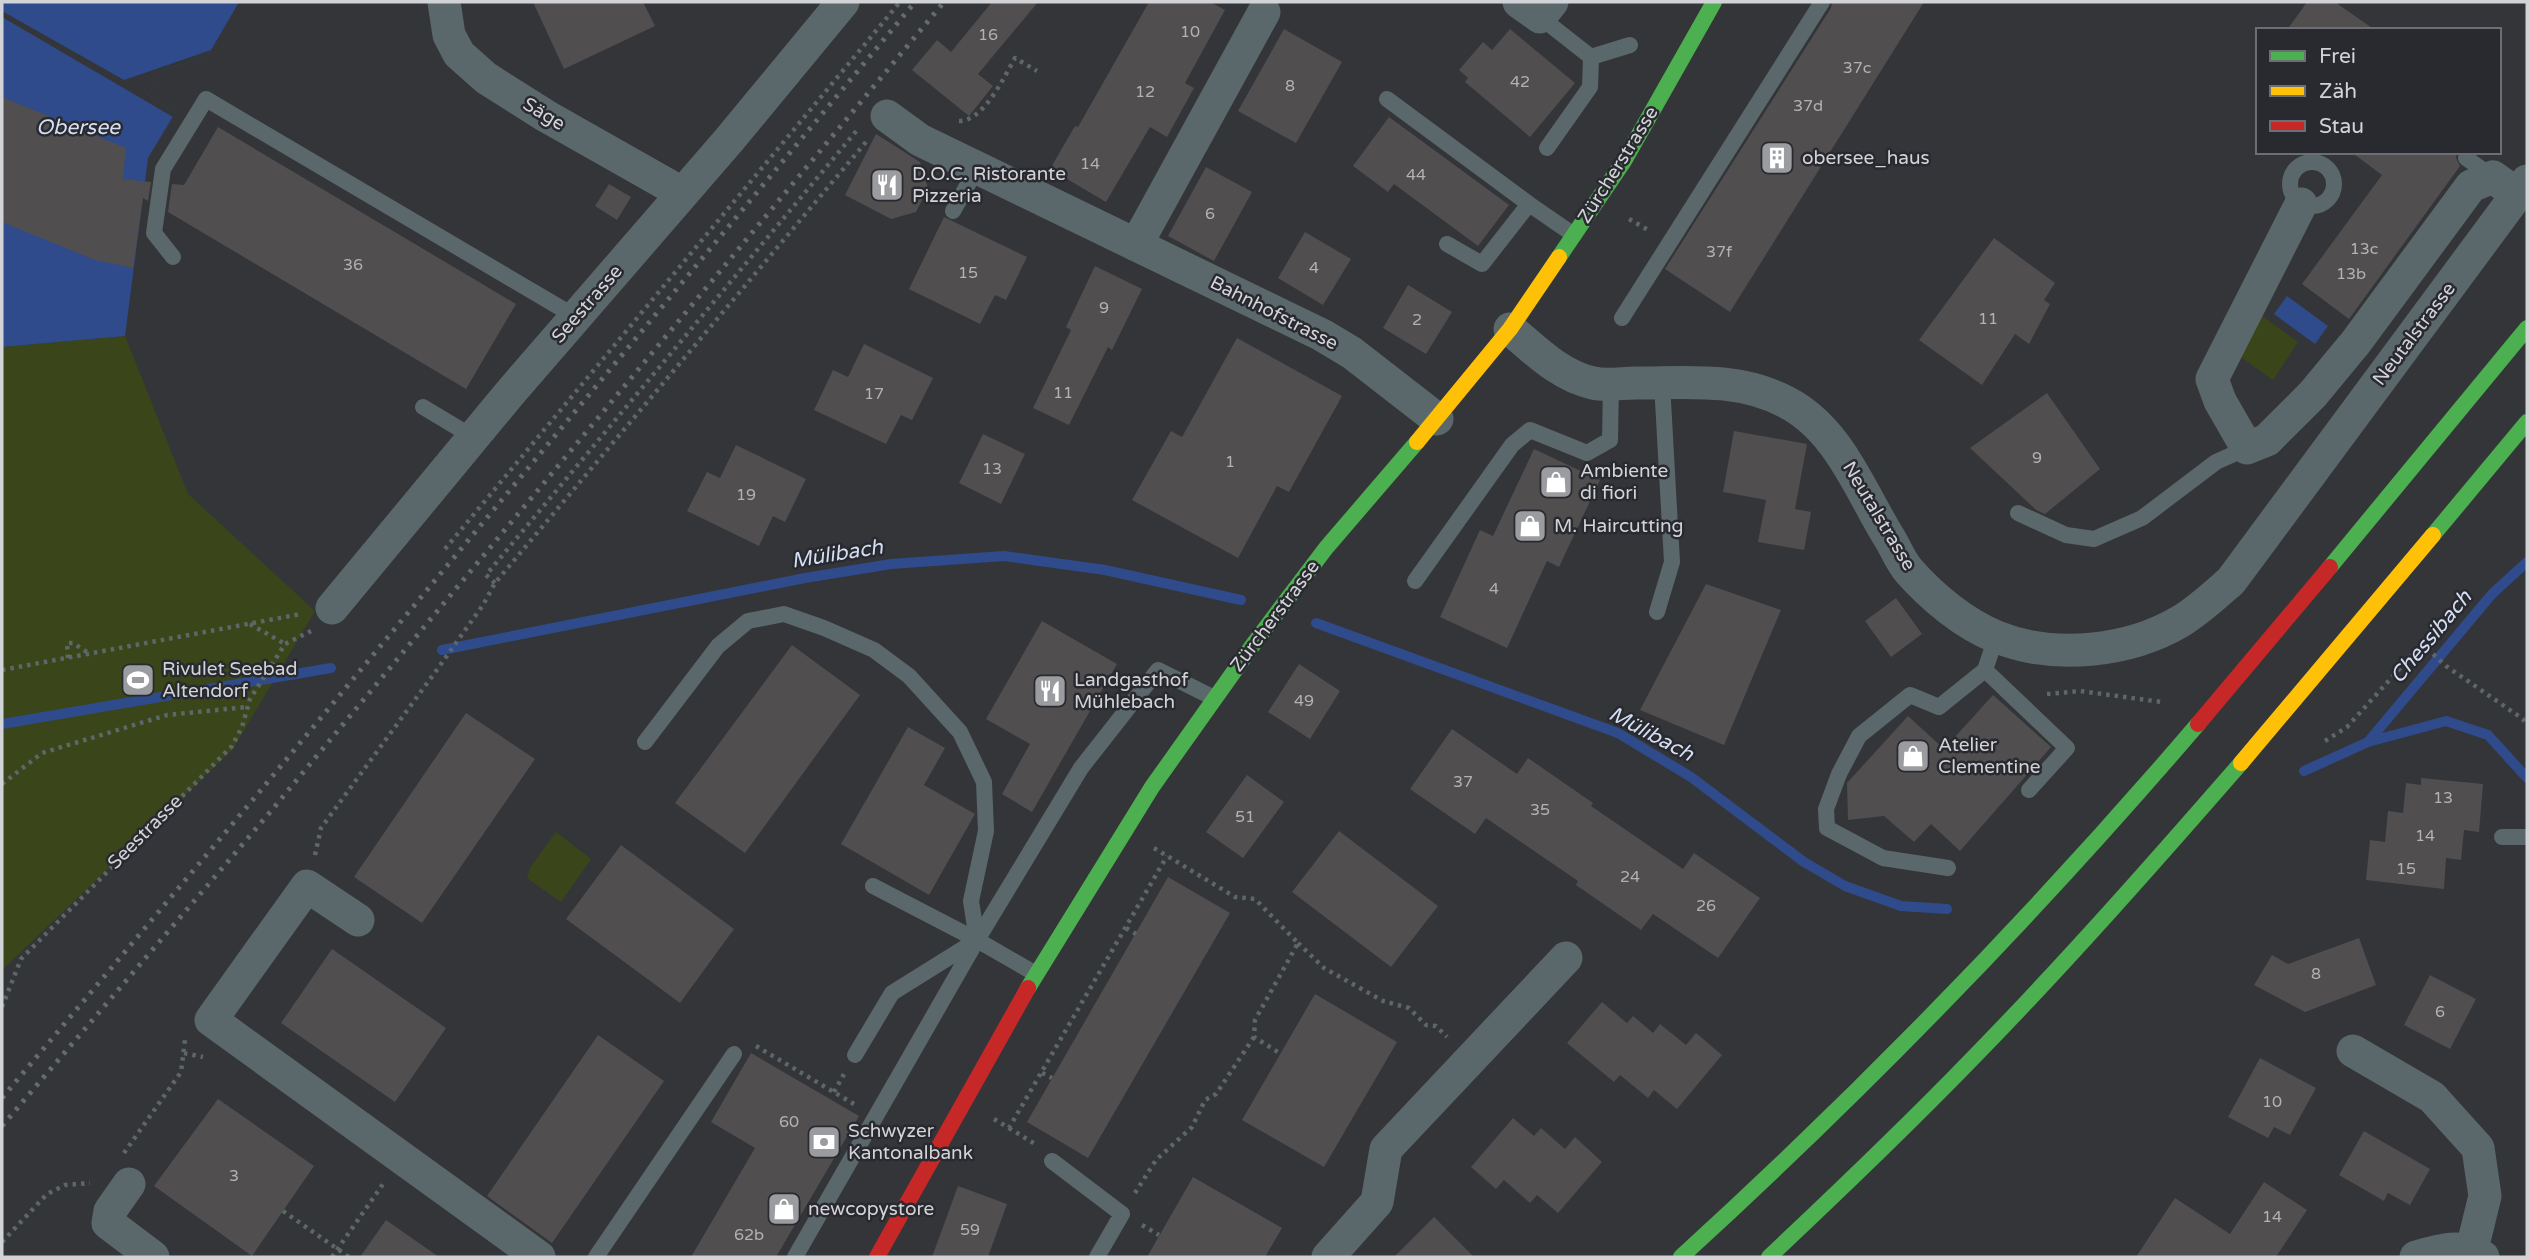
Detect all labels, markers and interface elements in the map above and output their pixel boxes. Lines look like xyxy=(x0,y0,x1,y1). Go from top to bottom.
house number: 10 xyxy=(1180,22,1200,42)
house number: 16 xyxy=(978,25,998,45)
legend xyxy=(2256,28,2501,154)
text: Frei xyxy=(2319,44,2356,69)
house number: 37c xyxy=(1843,58,1871,78)
house number: 42 xyxy=(1510,72,1530,92)
house number: 8 xyxy=(1285,76,1295,96)
text: Zäh xyxy=(2319,79,2357,104)
house number: 12 xyxy=(1135,82,1155,102)
street label: Säge xyxy=(519,93,569,135)
house number: 37d xyxy=(1793,96,1823,116)
street label: Zürcherstrasse xyxy=(1573,102,1663,228)
text: Stau xyxy=(2319,114,2364,139)
water label: Obersee xyxy=(36,115,121,140)
building icon: obersee_haus xyxy=(1758,139,1796,177)
place label: obersee_haus xyxy=(1802,147,1930,169)
house number: 14 xyxy=(1080,154,1100,174)
place label: D.O.C. Ristorante Pizzeria xyxy=(912,163,1066,207)
house number: 44 xyxy=(1406,165,1426,185)
restaurant icon: D.O.C. Ristorante Pizzeria xyxy=(868,166,906,204)
house number: 6 xyxy=(1205,204,1215,224)
house number: 13c xyxy=(2350,239,2378,259)
house number: 37f xyxy=(1706,242,1733,262)
house number: 36 xyxy=(343,255,363,275)
house number: 4 xyxy=(1309,258,1319,278)
street label: Seestrasse xyxy=(547,260,627,348)
house number: 15 xyxy=(958,263,978,283)
house number: 13b xyxy=(2336,264,2366,284)
street label: Bahnhofstrasse xyxy=(1206,271,1342,355)
street label: Neutalstrasse xyxy=(2368,278,2460,390)
house number: 9 xyxy=(1099,298,1109,318)
house number: 11 xyxy=(1978,309,1998,329)
house number: 2 xyxy=(1412,310,1422,330)
house number: 11 xyxy=(1053,383,1073,403)
house number: 17 xyxy=(864,384,884,404)
house number: 9 xyxy=(2032,448,2042,468)
house number: 1 xyxy=(1225,452,1235,472)
street label: Neutalstrasse xyxy=(1838,458,1920,574)
house number: 13 xyxy=(982,459,1002,479)
place label: Ambiente di fiori xyxy=(1580,460,1668,504)
shop icon: Ambiente di fiori xyxy=(1537,463,1575,501)
house number: 19 xyxy=(736,485,756,505)
shop icon: M. Haircutting xyxy=(1511,507,1549,545)
place label: M. Haircutting xyxy=(1554,515,1684,537)
water label: Mülibach xyxy=(789,534,886,574)
street label: Zürcherstrasse xyxy=(1226,556,1324,676)
house number: 4 xyxy=(1489,579,1499,599)
water label: Chessibach xyxy=(2385,584,2478,689)
place label: Rivulet Seebad Altendorf xyxy=(162,658,297,702)
sports icon: Rivulet Seebad Altendorf xyxy=(119,661,157,699)
place label: Landgasthof Mühlebach xyxy=(1074,669,1189,713)
restaurant icon: Landgasthof Mühlebach xyxy=(1031,672,1069,710)
house number: 49 xyxy=(1294,691,1314,711)
water label: Mülibach xyxy=(1604,701,1699,767)
place label: Atelier Clementine xyxy=(1938,734,2041,778)
shop icon: Atelier Clementine xyxy=(1894,737,1932,775)
house number: 37 xyxy=(1453,772,1473,792)
house number: 13 xyxy=(2433,788,2453,808)
street label: Seestrasse xyxy=(103,790,187,874)
house number: 35 xyxy=(1530,800,1550,820)
house number: 51 xyxy=(1235,807,1255,827)
house number: 14 xyxy=(2415,826,2435,846)
house number: 15 xyxy=(2396,859,2416,879)
house number: 24 xyxy=(1620,867,1640,887)
house number: 26 xyxy=(1696,896,1716,916)
house number: 8 xyxy=(2311,964,2321,984)
house number: 6 xyxy=(2435,1002,2445,1022)
house number: 10 xyxy=(2262,1092,2282,1112)
house number: 60 xyxy=(779,1112,799,1132)
place label: Schwyzer Kantonalbank xyxy=(848,1120,973,1164)
bank icon: Schwyzer Kantonalbank xyxy=(805,1123,843,1161)
house number: 3 xyxy=(229,1166,239,1186)
shop icon: newcopystore xyxy=(765,1190,803,1228)
place label: newcopystore xyxy=(808,1198,934,1220)
house number: 14 xyxy=(2262,1207,2282,1227)
house number: 59 xyxy=(960,1220,980,1240)
house number: 62b xyxy=(734,1225,764,1245)

